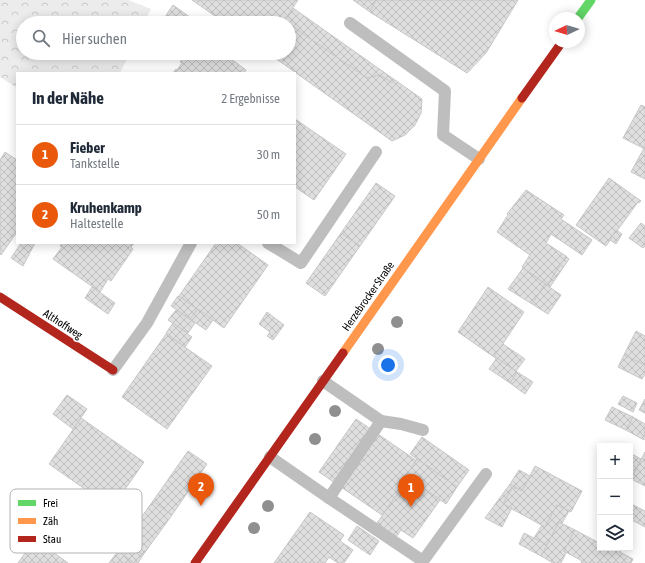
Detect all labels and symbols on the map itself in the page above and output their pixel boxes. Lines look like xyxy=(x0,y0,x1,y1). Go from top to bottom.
north arrow xyxy=(549,12,585,48)
street label: Herzebrocker Straße xyxy=(340,259,396,333)
street label: Althoffweg xyxy=(41,307,85,341)
your location xyxy=(378,355,398,375)
pin: 2 xyxy=(188,473,214,506)
pin: 1 xyxy=(398,474,424,507)
legend xyxy=(10,489,142,553)
text: Frei xyxy=(43,497,58,509)
text: Zäh xyxy=(43,515,58,527)
text: Stau xyxy=(43,533,61,545)

